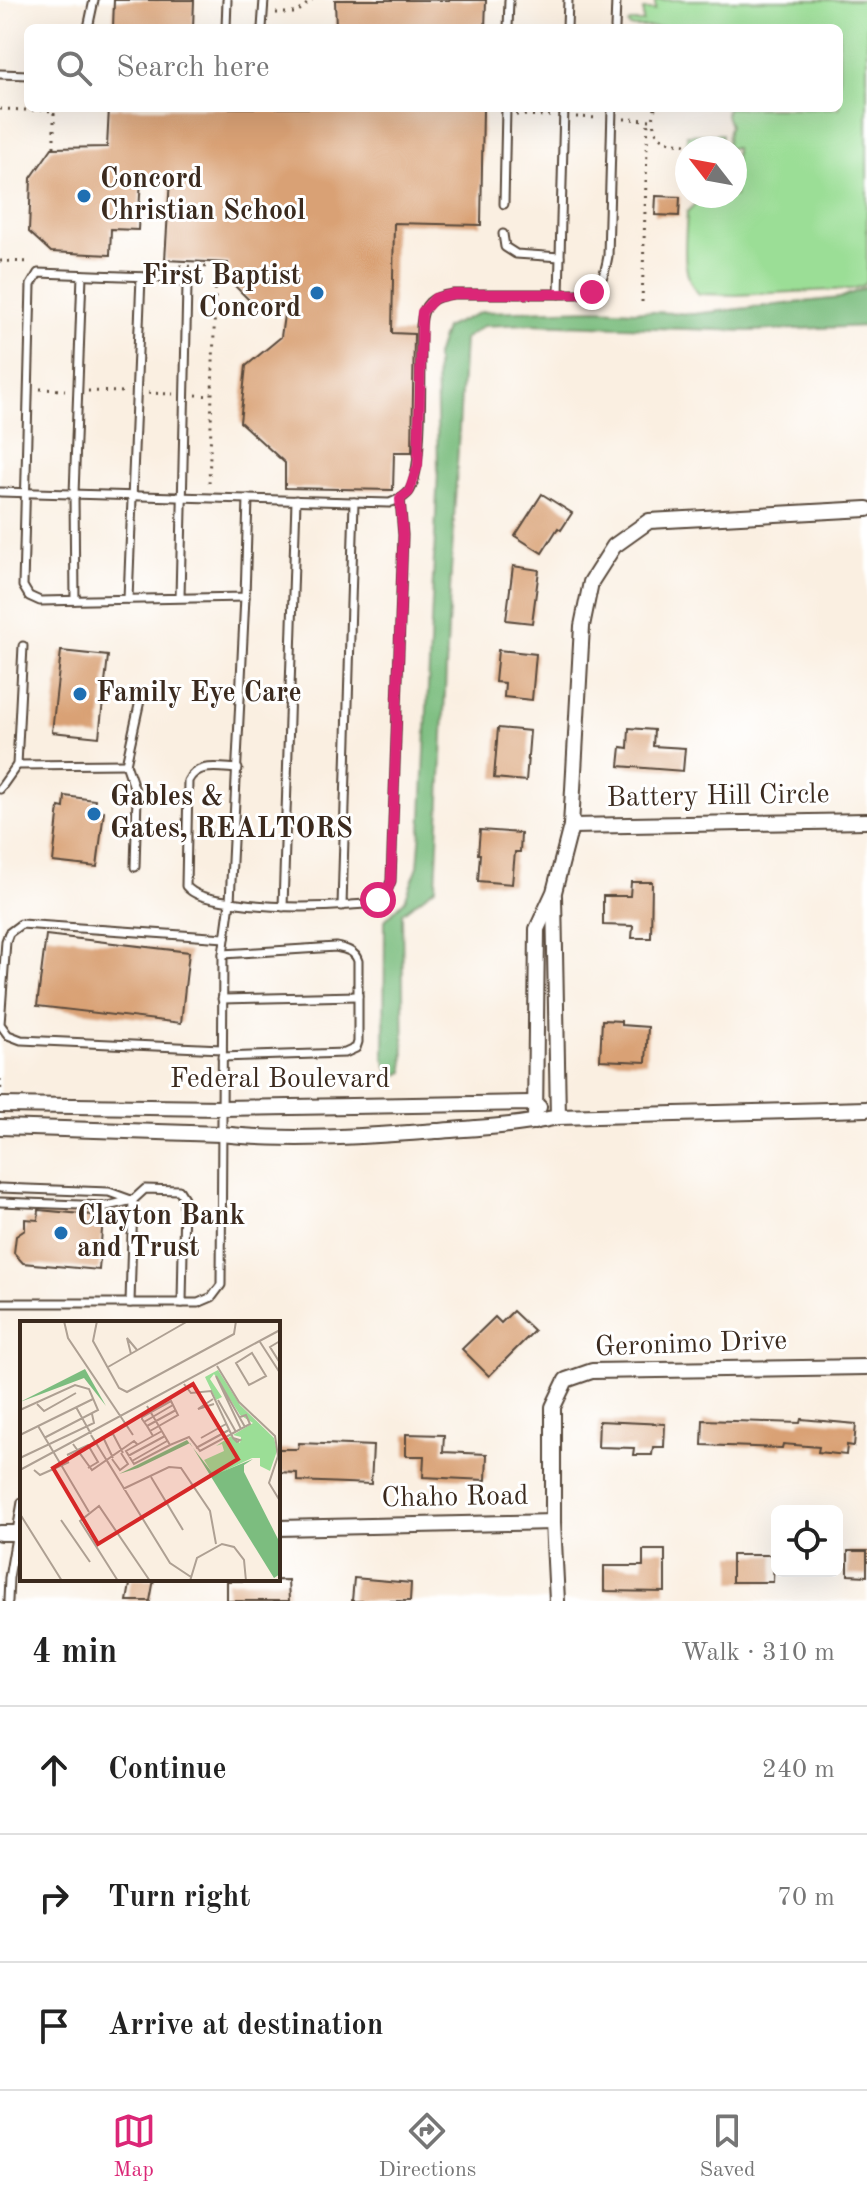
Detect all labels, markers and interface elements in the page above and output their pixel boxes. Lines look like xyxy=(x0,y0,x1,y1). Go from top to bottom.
search box xyxy=(24,24,843,112)
icon: search xyxy=(52,46,96,90)
text: Search here xyxy=(116,53,270,83)
north arrow xyxy=(675,136,747,208)
place label: Concord Christian School xyxy=(100,166,306,226)
marker: Concord Christian School xyxy=(75,187,93,205)
place label: First Baptist Concord xyxy=(142,263,301,323)
route end xyxy=(574,274,610,310)
marker: First Baptist Concord xyxy=(308,284,326,302)
place label: Family Eye Care xyxy=(96,680,302,708)
marker: Family Eye Care xyxy=(71,685,89,703)
street label: Battery Hill Circle xyxy=(606,781,830,813)
place label: Gables & Gates, REALTORS xyxy=(110,784,353,844)
marker: Gables & Gates, REALTORS xyxy=(85,805,103,823)
route start xyxy=(360,882,396,918)
street label: Federal Boulevard xyxy=(170,1066,390,1094)
place label: Clayton Bank and Trust xyxy=(77,1203,246,1263)
marker: Clayton Bank and Trust xyxy=(52,1224,70,1242)
inset map xyxy=(20,1321,280,1581)
street label: Geronimo Drive xyxy=(594,1328,788,1362)
street label: Chaho Road xyxy=(381,1483,529,1513)
map controls xyxy=(771,1505,843,1577)
button: locate xyxy=(771,1505,843,1577)
text: 4 min xyxy=(32,1636,117,1670)
text: Walk · 310 m xyxy=(681,1640,835,1666)
icon: ahead xyxy=(32,1748,76,1792)
text: Continue xyxy=(108,1755,227,1785)
text: 240 m xyxy=(762,1757,835,1783)
icon: right xyxy=(32,1876,76,1920)
text: Turn right xyxy=(108,1883,250,1913)
text: 70 m xyxy=(777,1885,835,1911)
icon: arrive xyxy=(32,2004,76,2048)
text: Arrive at destination xyxy=(108,2011,383,2041)
tab: Map xyxy=(112,2109,156,2184)
tab: Directions xyxy=(379,2109,476,2184)
tab: Saved xyxy=(699,2109,755,2184)

